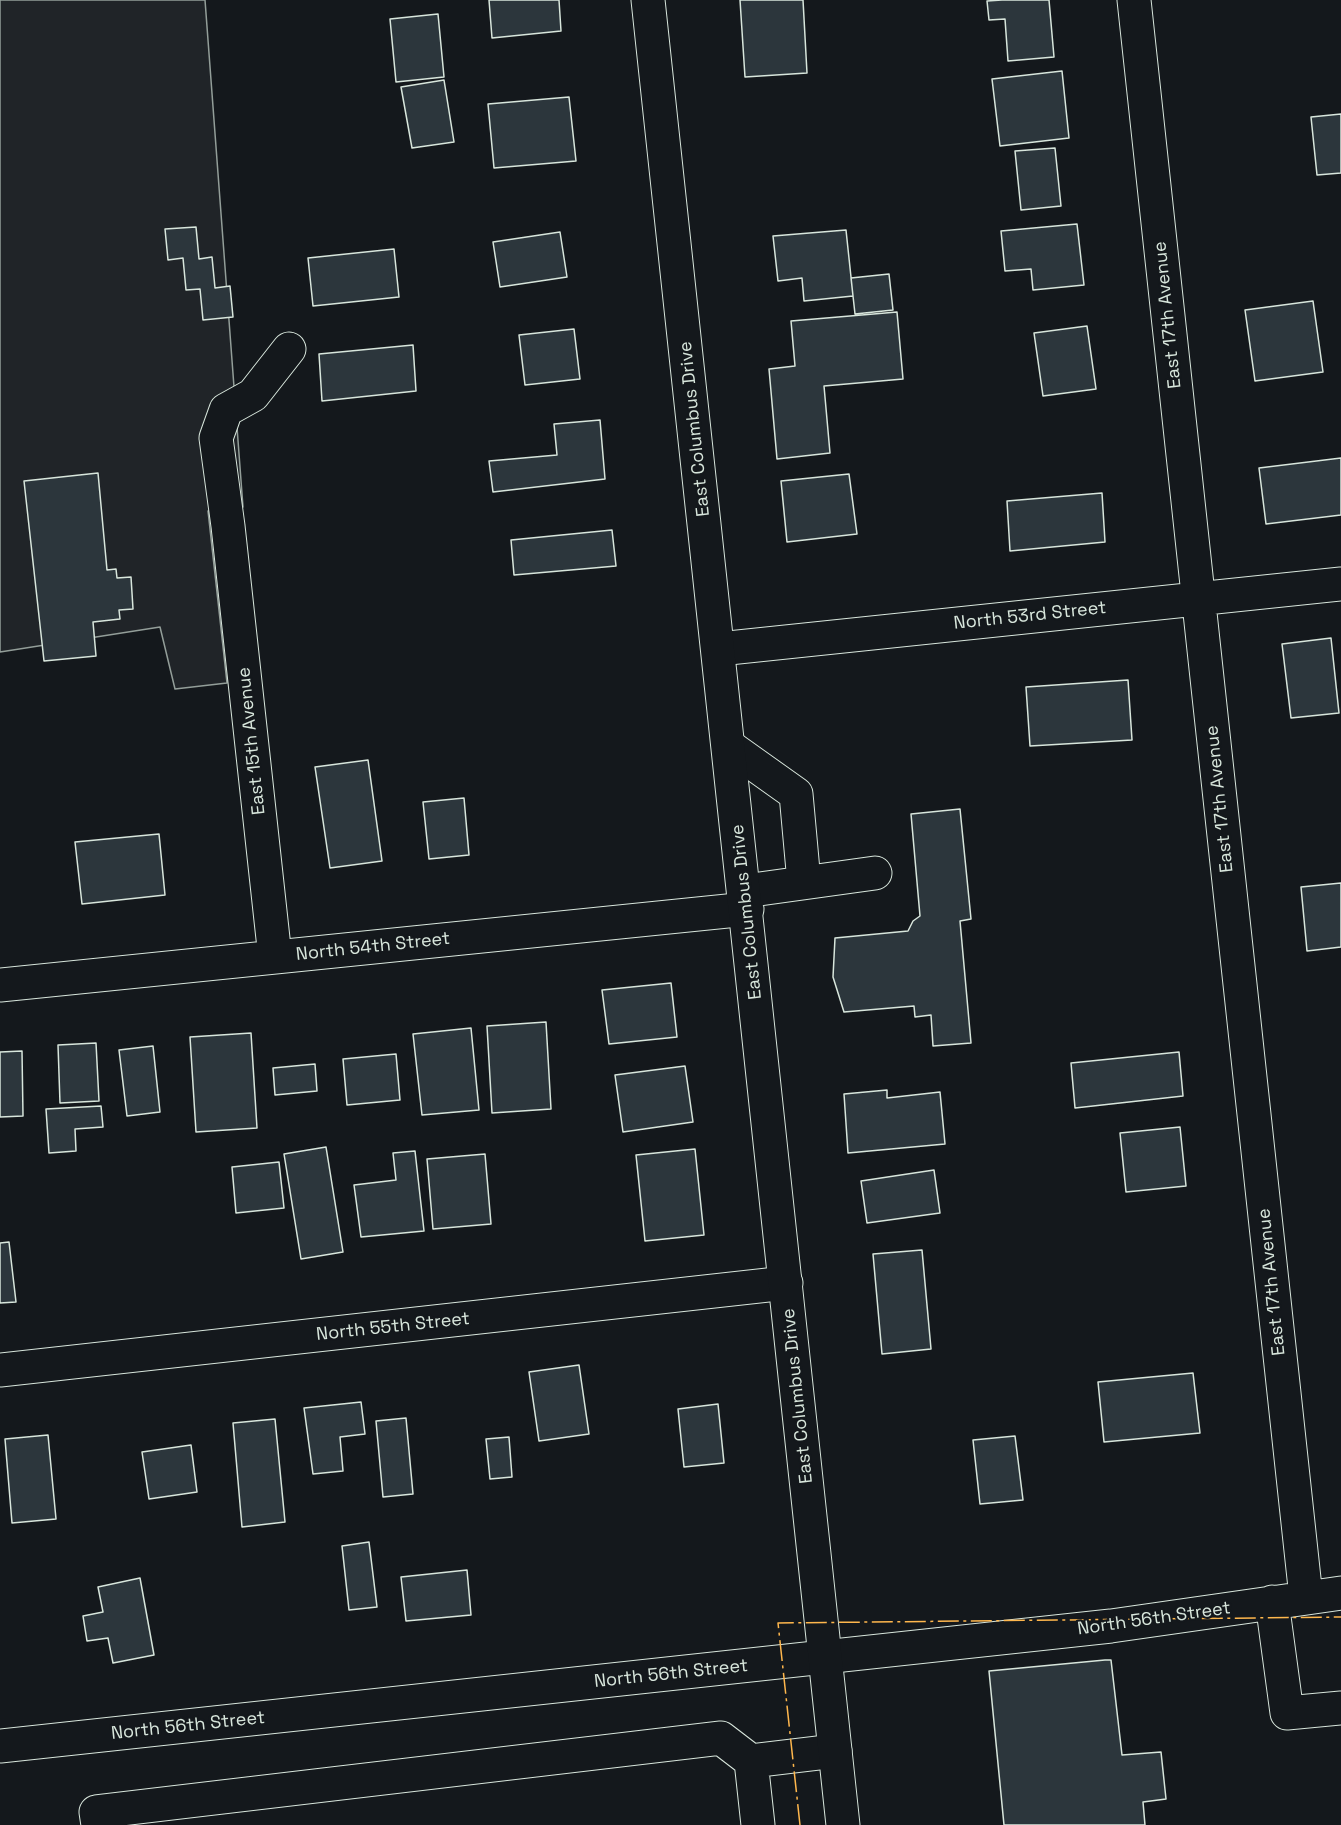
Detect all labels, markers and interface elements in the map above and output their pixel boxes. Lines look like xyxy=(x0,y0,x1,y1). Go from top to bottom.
street label: East 17th Avenue xyxy=(1150,240,1186,390)
street label: East Columbus Drive xyxy=(675,340,715,518)
street label: North 53rd Street xyxy=(953,597,1107,635)
street label: East 15th Avenue xyxy=(234,666,270,816)
street label: East 17th Avenue xyxy=(1202,724,1238,874)
street label: East Columbus Drive xyxy=(727,823,767,1001)
street label: North 54th Street xyxy=(295,928,451,966)
street label: East 17th Avenue xyxy=(1254,1207,1290,1357)
street label: East Columbus Drive xyxy=(778,1307,818,1485)
street label: North 55th Street xyxy=(315,1308,471,1346)
street label: North 56th Street xyxy=(1076,1598,1232,1640)
street label: North 56th Street xyxy=(593,1655,749,1693)
street label: North 56th Street xyxy=(110,1707,266,1745)

